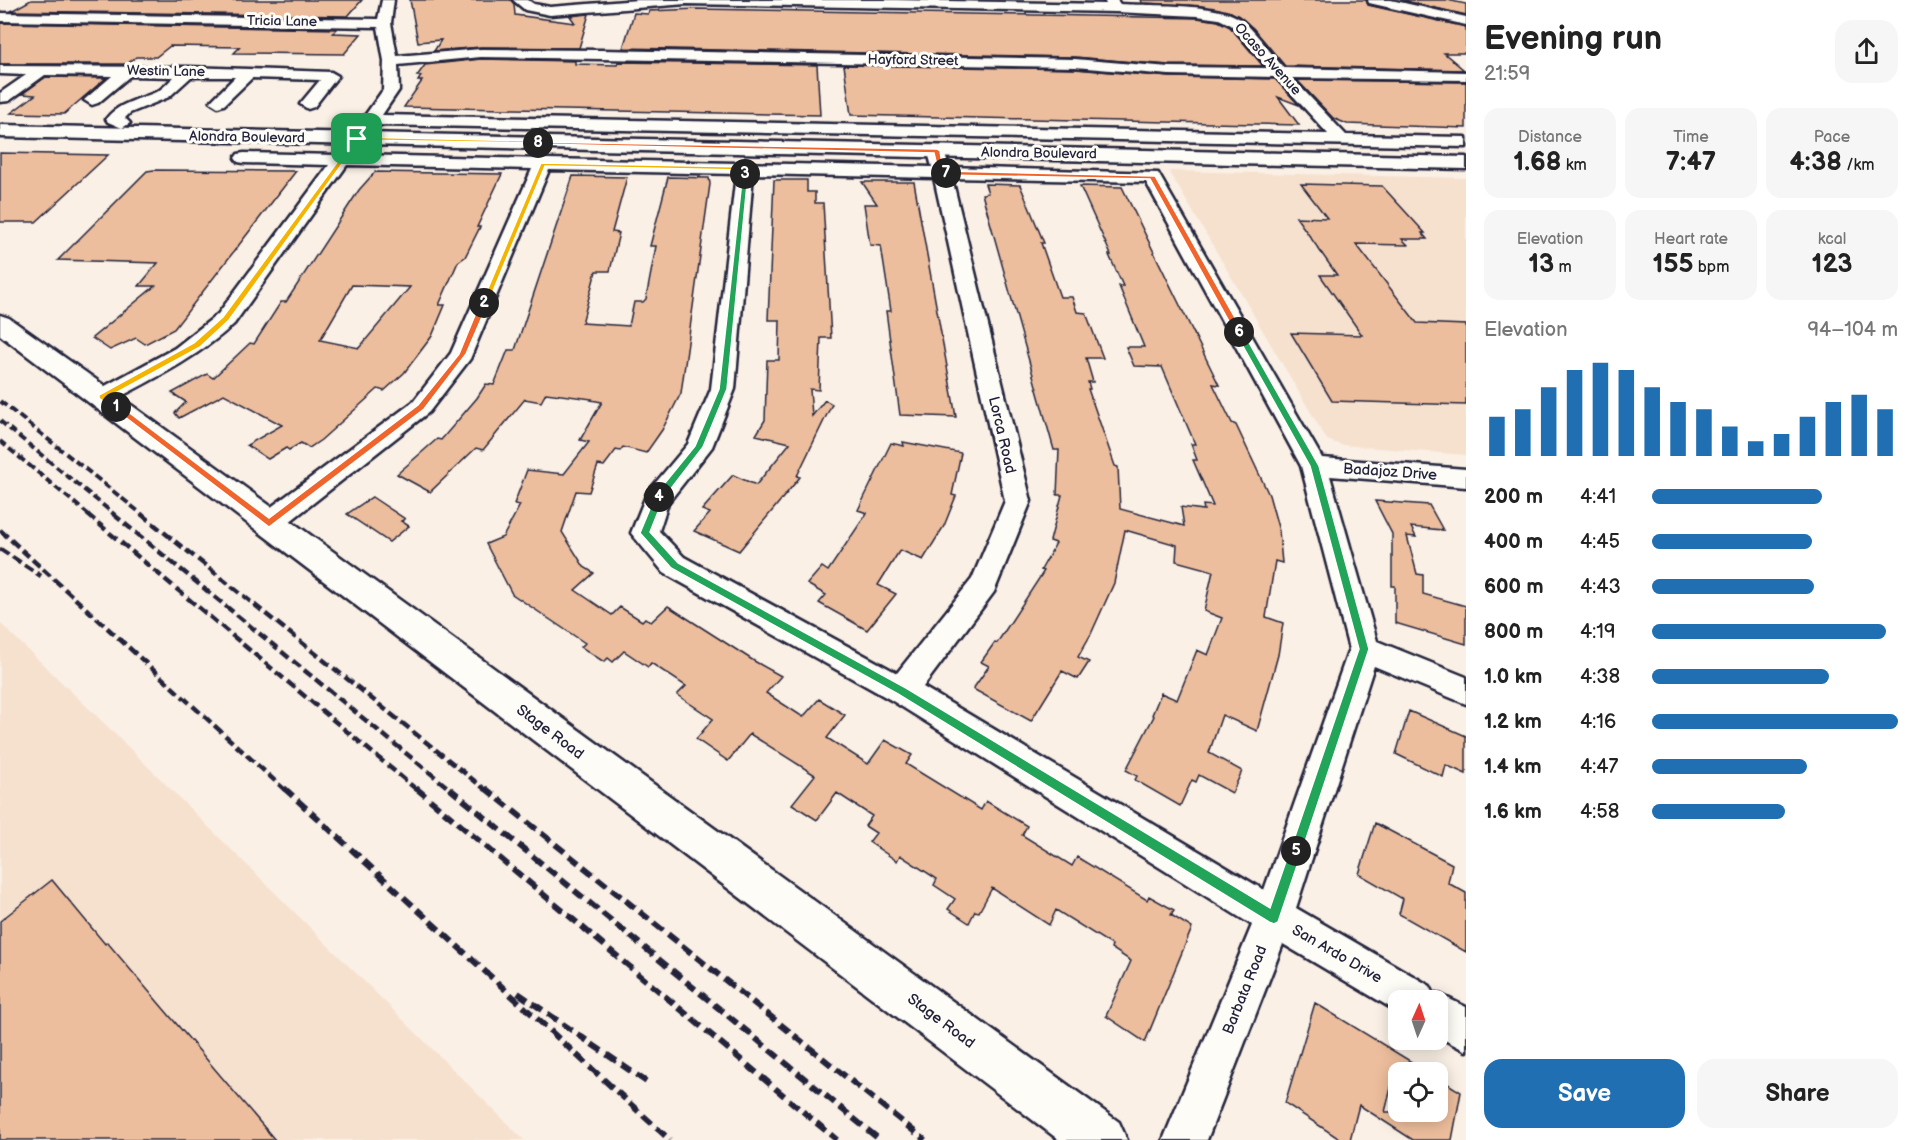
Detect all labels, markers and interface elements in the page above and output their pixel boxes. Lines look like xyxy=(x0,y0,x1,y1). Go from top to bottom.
street label: Tricia Lane xyxy=(247,12,317,30)
street label: Ocaso Avenue xyxy=(1231,19,1305,99)
text: Evening run xyxy=(1484,19,1662,59)
button: share xyxy=(1835,20,1898,83)
street label: Hayford Street xyxy=(867,51,959,69)
street label: Westin Lane xyxy=(127,62,205,80)
text: 21:59 xyxy=(1484,62,1530,86)
pin xyxy=(331,113,382,164)
icon: arrive xyxy=(340,122,373,155)
street label: Alondra Boulevard xyxy=(189,127,305,147)
pin: 8 xyxy=(523,128,553,158)
text: Distance xyxy=(1518,128,1582,147)
text: Time xyxy=(1673,128,1709,147)
text: Pace xyxy=(1814,128,1850,147)
text: 8 xyxy=(533,133,543,152)
street label: Alondra Boulevard xyxy=(981,143,1097,163)
text: 1.68 xyxy=(1513,147,1561,178)
text: 7:47 xyxy=(1666,147,1716,178)
text: 4:38 xyxy=(1790,147,1842,178)
text: km xyxy=(1561,156,1587,175)
text: /km xyxy=(1842,156,1875,175)
pin: 7 xyxy=(931,158,961,188)
pin: 3 xyxy=(730,159,760,189)
text: 7 xyxy=(942,163,950,182)
text: 3 xyxy=(740,164,750,183)
text: Elevation xyxy=(1517,230,1583,249)
text: Heart rate xyxy=(1654,230,1728,249)
text: kcal xyxy=(1818,230,1846,249)
text: 13 xyxy=(1528,249,1554,280)
text: 155 xyxy=(1653,249,1694,280)
text: 123 xyxy=(1811,249,1853,280)
text: m xyxy=(1554,258,1572,277)
text: bpm xyxy=(1694,258,1729,277)
pin: 2 xyxy=(469,288,499,318)
text: 2 xyxy=(479,293,489,312)
pin: 6 xyxy=(1224,317,1254,347)
text: Elevation xyxy=(1484,318,1567,342)
text: 94–104 m xyxy=(1807,318,1898,342)
text: 6 xyxy=(1234,322,1244,341)
pin: 1 xyxy=(101,392,131,422)
street label: Lorca Road xyxy=(984,395,1020,475)
text: 1 xyxy=(113,397,119,416)
street label: Badajoz Drive xyxy=(1342,459,1438,485)
pin: 4 xyxy=(644,482,674,512)
text: 200 m xyxy=(1484,485,1543,509)
text: 4:41 xyxy=(1580,485,1616,509)
text: 4 xyxy=(654,487,664,506)
text: 400 m xyxy=(1484,530,1543,554)
text: 4:45 xyxy=(1580,530,1620,554)
text: 600 m xyxy=(1484,575,1544,599)
text: 4:43 xyxy=(1580,575,1621,599)
text: 800 m xyxy=(1484,620,1543,644)
text: 4:19 xyxy=(1580,620,1616,644)
text: 1.0 km xyxy=(1484,665,1542,689)
text: 4:38 xyxy=(1580,665,1620,689)
street label: Stage Road xyxy=(512,700,588,764)
text: 1.2 km xyxy=(1484,710,1542,734)
text: 4:16 xyxy=(1580,710,1616,734)
text: 1.4 km xyxy=(1484,755,1542,779)
text: 4:47 xyxy=(1580,755,1618,779)
text: 1.6 km xyxy=(1484,800,1542,824)
text: 4:58 xyxy=(1580,800,1619,824)
pin: 5 xyxy=(1281,836,1311,866)
text: 5 xyxy=(1291,841,1301,860)
street label: San Ardo Drive xyxy=(1289,921,1385,987)
street label: Barbata Road xyxy=(1219,943,1271,1037)
street label: Stage Road xyxy=(903,989,979,1053)
north arrow xyxy=(1388,990,1448,1050)
map controls xyxy=(1388,990,1448,1122)
button: Save xyxy=(1484,1059,1685,1128)
button: Share xyxy=(1697,1059,1898,1128)
button: locate xyxy=(1388,1062,1448,1122)

